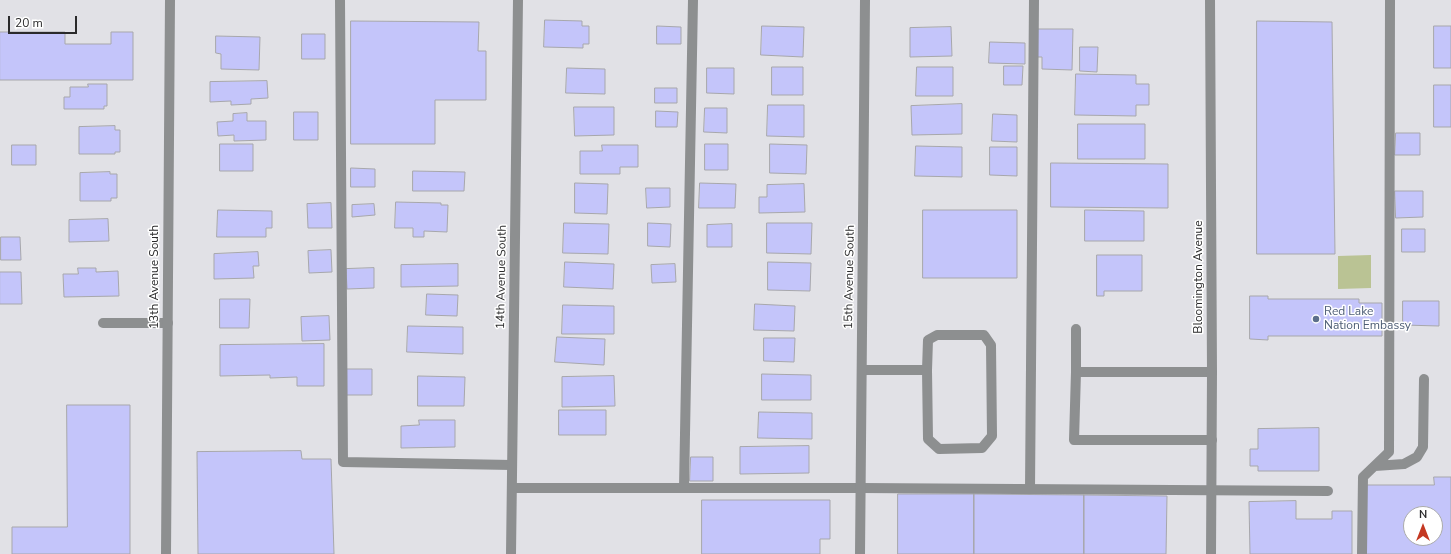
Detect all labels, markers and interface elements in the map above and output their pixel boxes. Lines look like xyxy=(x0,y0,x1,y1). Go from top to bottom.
scale bar xyxy=(10,8,79,34)
text: 20 m xyxy=(15,15,43,31)
street label: Bloomington Avenue xyxy=(1192,220,1206,334)
street label: 13th Avenue South xyxy=(148,225,162,329)
street label: 14th Avenue South xyxy=(494,225,510,329)
street label: 15th Avenue South xyxy=(842,225,858,329)
place label: Red Lake Nation Embassy xyxy=(1324,305,1411,333)
marker: Red Lake Nation Embassy xyxy=(1311,314,1321,324)
north arrow xyxy=(1403,506,1443,546)
text: N xyxy=(1419,507,1427,522)

